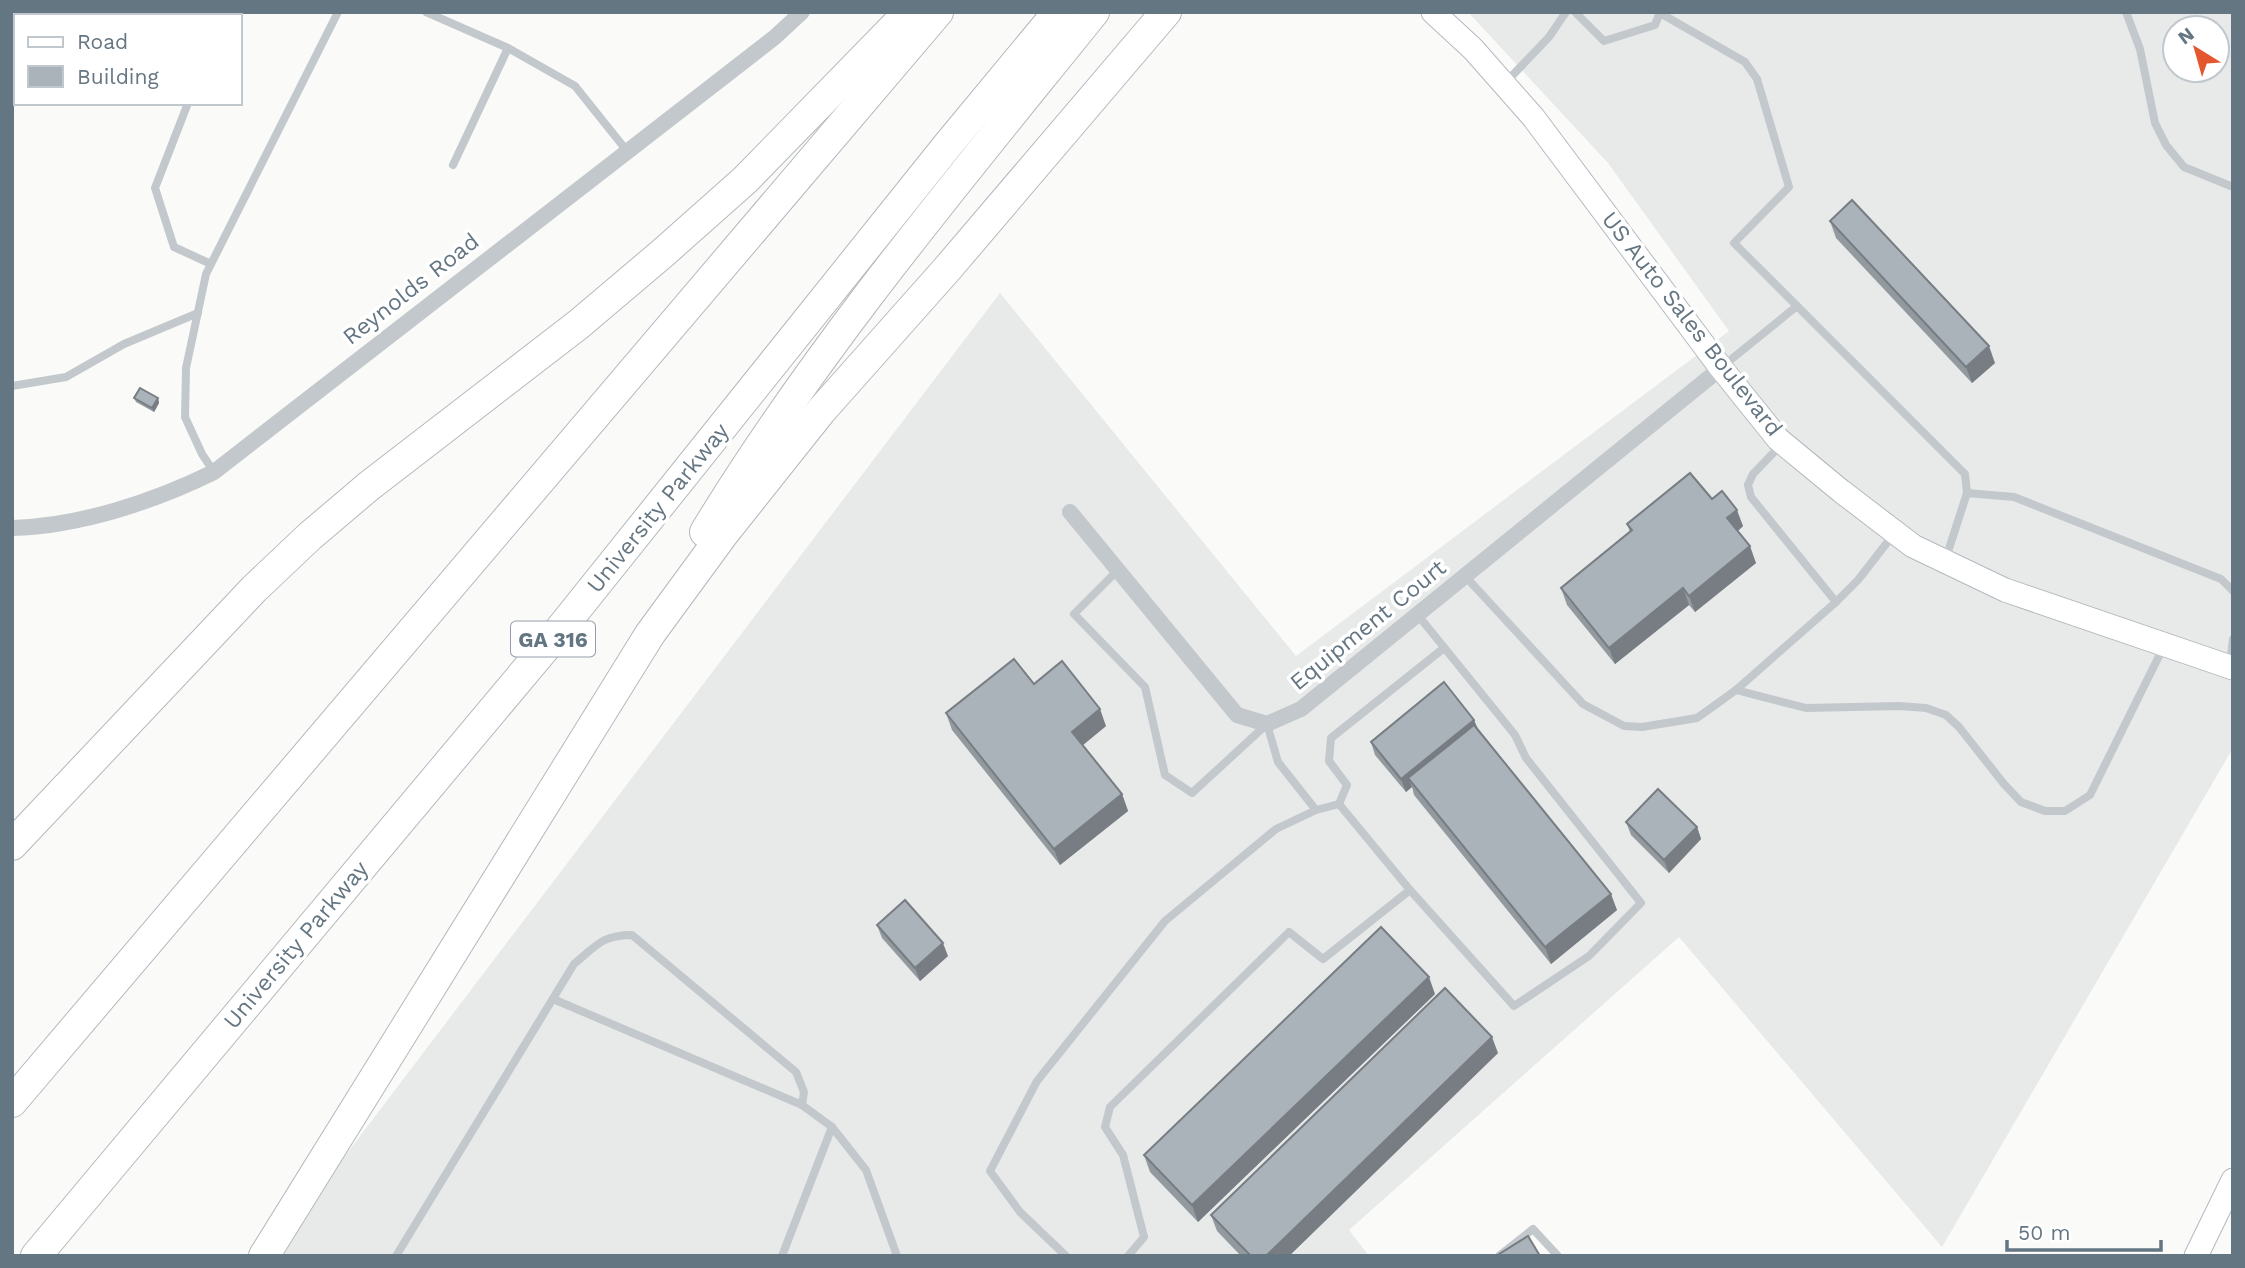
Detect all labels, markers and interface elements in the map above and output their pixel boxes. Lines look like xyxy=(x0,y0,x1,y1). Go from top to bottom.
legend xyxy=(14,14,242,105)
north arrow xyxy=(2161,14,2231,84)
text: N xyxy=(2174,22,2199,49)
text: Road xyxy=(77,29,128,54)
text: Building xyxy=(77,64,159,89)
street label: US Auto Sales Boulevard xyxy=(1596,206,1788,442)
street label: Reynolds Road xyxy=(338,228,484,350)
street label: University Parkway xyxy=(581,418,735,598)
street label: Equipment Court xyxy=(1285,554,1451,696)
road number: GA 316 xyxy=(511,622,595,656)
street label: University Parkway xyxy=(218,856,374,1034)
scale bar xyxy=(2007,1208,2161,1252)
text: 50 m xyxy=(2018,1220,2070,1245)

